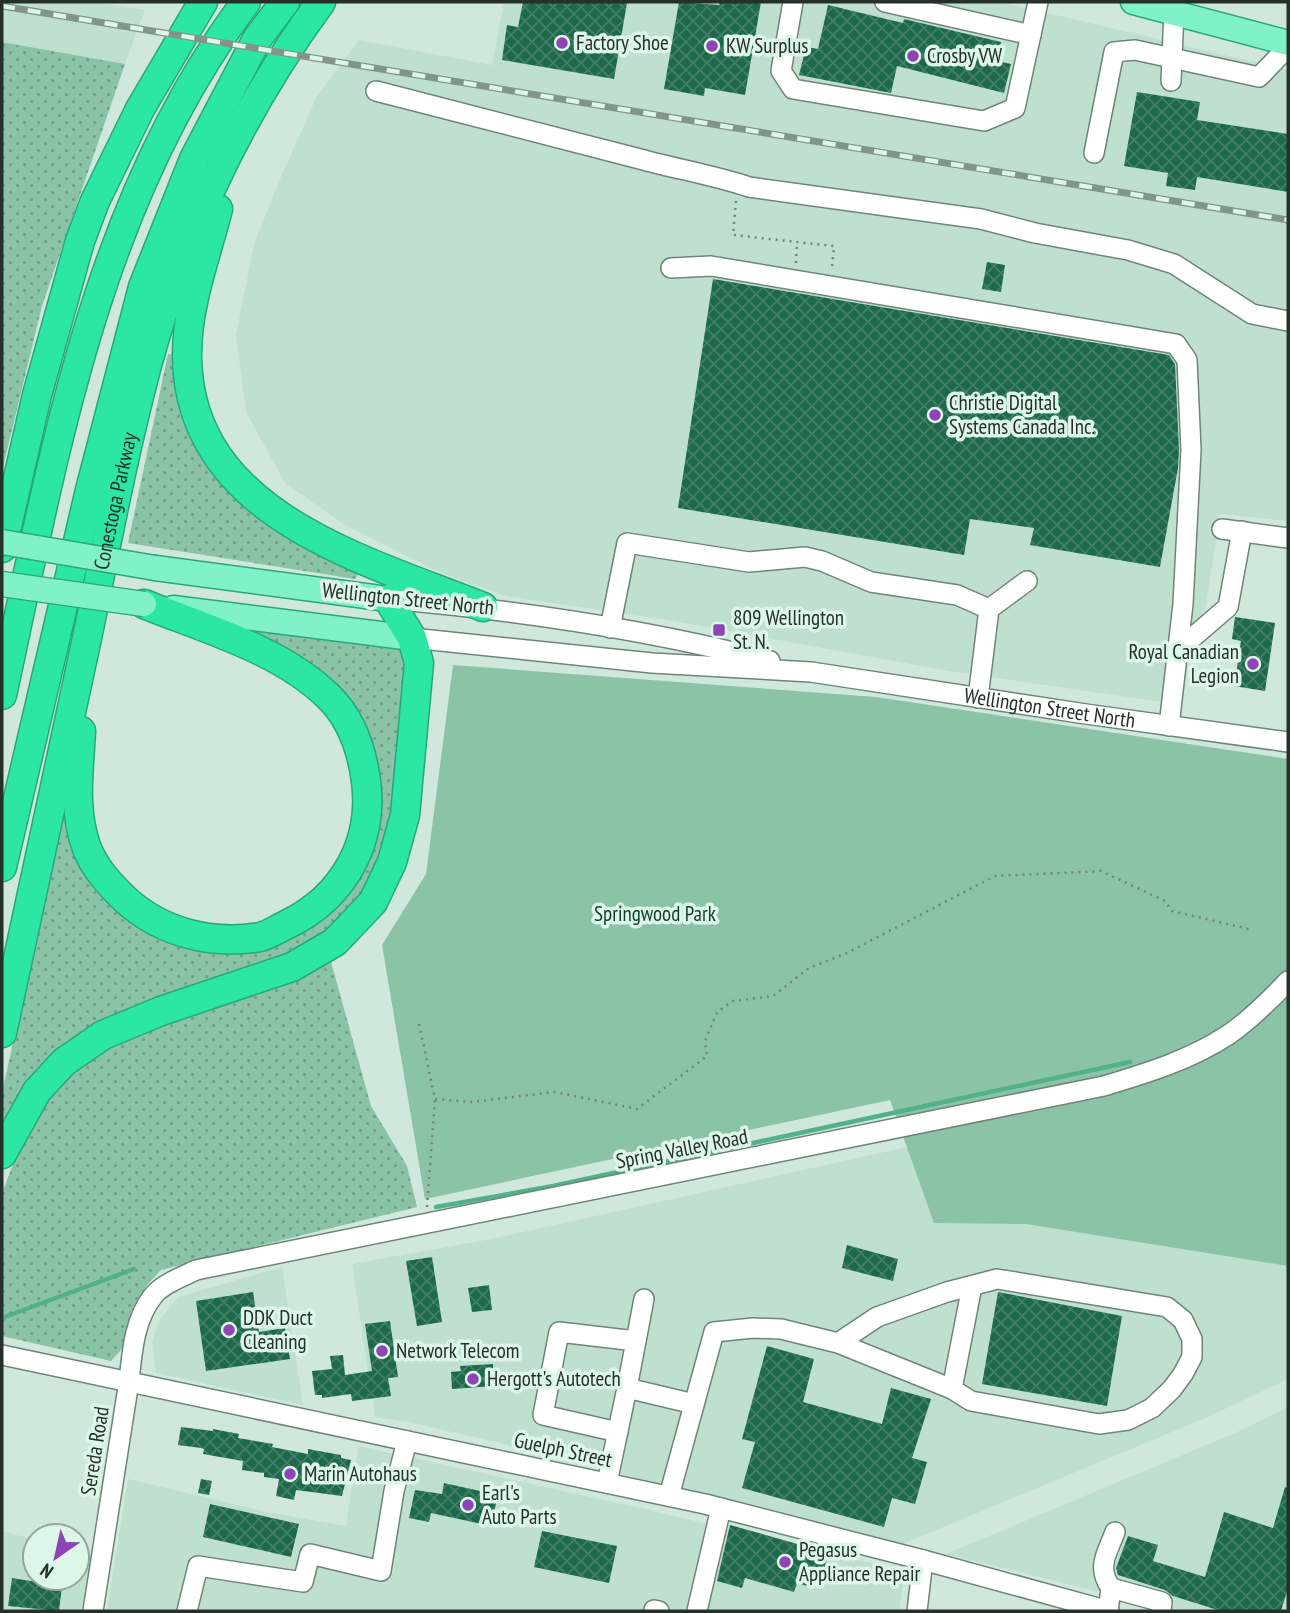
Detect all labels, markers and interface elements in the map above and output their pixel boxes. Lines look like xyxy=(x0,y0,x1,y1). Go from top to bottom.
place label: Factory Shoe xyxy=(576,29,669,56)
place label: KW Surplus xyxy=(726,32,808,59)
marker: Factory Shoe xyxy=(554,35,570,51)
marker: KW Surplus xyxy=(704,38,720,54)
place label: Crosby VW xyxy=(927,42,1002,69)
marker: Crosby VW xyxy=(905,48,921,64)
place label: Christie Digital Systems Canada Inc. xyxy=(949,389,1095,440)
marker: Christie Digital Systems Canada Inc. xyxy=(927,407,943,423)
street label: Conestoga Parkway xyxy=(87,429,143,572)
street label: Wellington Street North xyxy=(321,576,495,621)
place label: 809 Wellington St. N. xyxy=(733,604,844,655)
marker: 809 Wellington St. N. xyxy=(711,622,727,638)
place label: Royal Canadian Legion xyxy=(1129,638,1239,689)
marker: Royal Canadian Legion xyxy=(1245,656,1261,672)
street label: Wellington Street North xyxy=(962,682,1137,734)
park label: Springwood Park xyxy=(594,900,716,927)
street label: Spring Valley Road xyxy=(614,1123,750,1175)
place label: DDK Duct Cleaning xyxy=(243,1304,313,1355)
marker: DDK Duct Cleaning xyxy=(221,1322,237,1338)
place label: Network Telecom xyxy=(396,1337,519,1364)
marker: Network Telecom xyxy=(374,1343,390,1359)
place label: Hergott's Autotech xyxy=(487,1365,621,1392)
marker: Hergott's Autotech xyxy=(465,1371,481,1387)
street label: Sereda Road xyxy=(74,1404,115,1497)
street label: Guelph Street xyxy=(512,1426,615,1473)
place label: Marin Autohaus xyxy=(304,1460,417,1487)
marker: Marin Autohaus xyxy=(282,1466,298,1482)
place label: Earl's Auto Parts xyxy=(482,1479,557,1530)
marker: Earl's Auto Parts xyxy=(460,1497,476,1513)
north arrow xyxy=(21,1522,91,1592)
place label: Pegasus Appliance Repair xyxy=(799,1536,921,1587)
marker: Pegasus Appliance Repair xyxy=(777,1554,793,1570)
text: N xyxy=(36,1558,57,1584)

